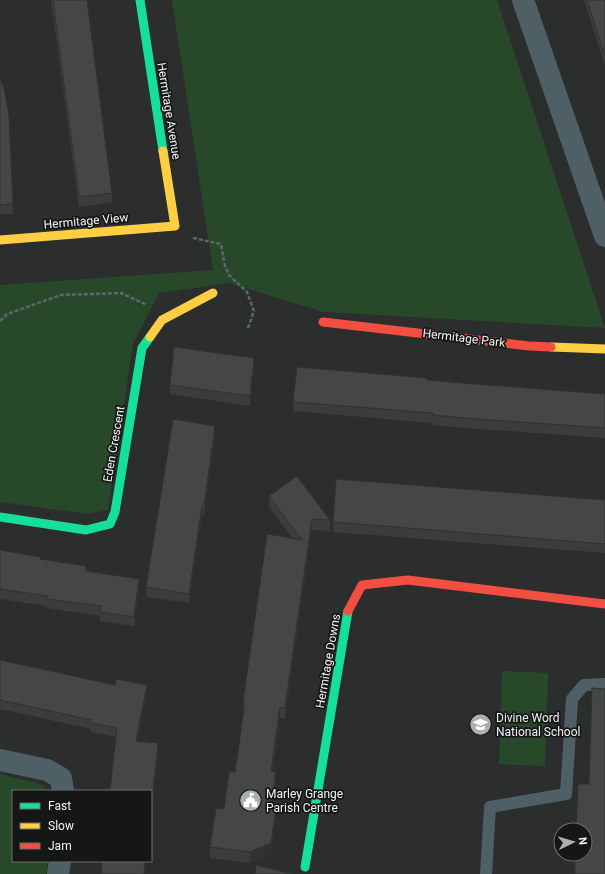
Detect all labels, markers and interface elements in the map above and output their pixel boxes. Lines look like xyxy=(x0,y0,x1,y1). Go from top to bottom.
street label: Hermitage Avenue xyxy=(154,61,184,161)
street label: Hermitage View xyxy=(43,210,129,232)
street label: Hermitage Park xyxy=(422,326,507,350)
street label: Eden Crescent xyxy=(100,405,128,483)
street label: Hermitage Downs xyxy=(313,613,343,709)
place label: Divine Word National School xyxy=(496,711,580,739)
school or university icon: Divine Word National School xyxy=(468,712,494,738)
place label: Marley Grange Parish Centre xyxy=(266,787,343,815)
public building icon: Marley Grange Parish Centre xyxy=(237,788,263,814)
legend xyxy=(12,790,152,862)
text: Fast xyxy=(48,799,71,813)
text: Slow xyxy=(48,819,74,833)
north arrow xyxy=(553,822,593,862)
text: N xyxy=(576,837,589,846)
text: Jam xyxy=(48,839,72,853)

